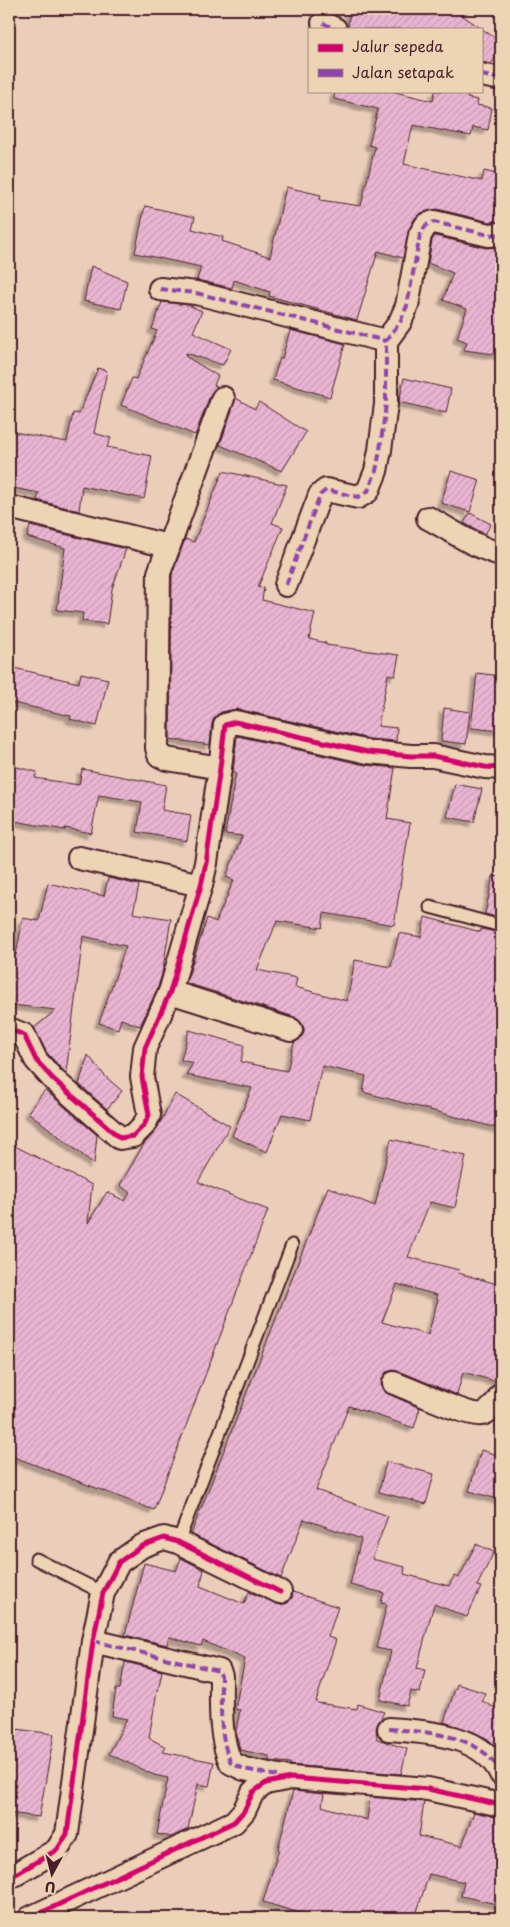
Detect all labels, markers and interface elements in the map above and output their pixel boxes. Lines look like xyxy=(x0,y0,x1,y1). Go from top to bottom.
legend xyxy=(308,28,482,92)
text: Jalur sepeda xyxy=(352,34,444,57)
text: Jalan setapak xyxy=(352,60,454,83)
north arrow xyxy=(28,1850,78,1900)
text: U xyxy=(44,1876,57,1898)

